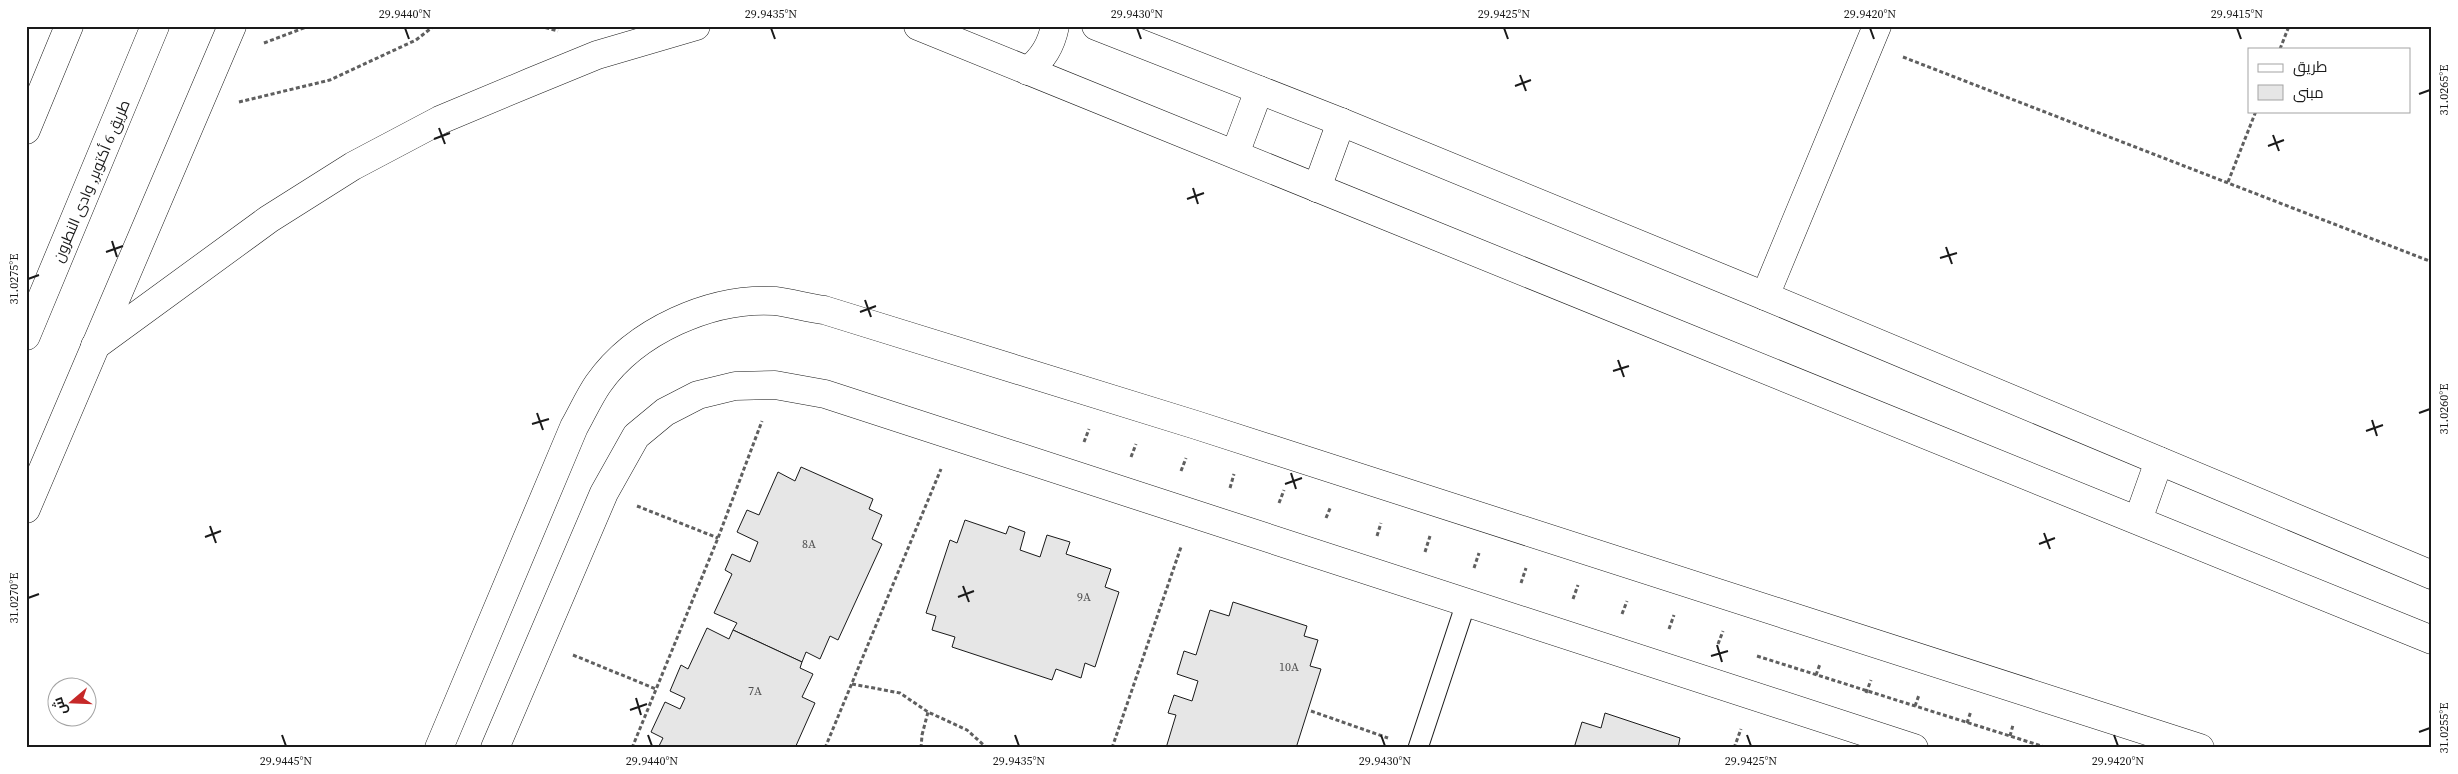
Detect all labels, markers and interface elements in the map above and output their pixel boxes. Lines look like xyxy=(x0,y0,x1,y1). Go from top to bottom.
text: 29.9440°N xyxy=(379,6,431,22)
text: 29.9435°N xyxy=(745,6,797,22)
text: 29.9430°N xyxy=(1111,6,1163,22)
text: 29.9425°N xyxy=(1478,6,1530,22)
text: 29.9420°N xyxy=(1844,6,1896,22)
text: 29.9415°N xyxy=(2211,6,2263,22)
legend xyxy=(2248,48,2410,112)
text: طريق xyxy=(2293,56,2327,77)
text: 31.0265°E xyxy=(2436,65,2452,115)
text: مبنى xyxy=(2293,82,2324,103)
street label: طريق 6 أكتوبر, وادى النطرون xyxy=(47,97,135,265)
text: 31.0275°E xyxy=(6,254,22,304)
text: 31.0260°E xyxy=(2436,384,2452,434)
house number: 8A xyxy=(802,536,816,552)
text: 31.0270°E xyxy=(6,573,22,623)
house number: 9A xyxy=(1077,589,1091,605)
house number: 10A xyxy=(1279,659,1299,675)
north arrow xyxy=(48,676,98,726)
house number: 7A xyxy=(748,683,762,699)
text: ش xyxy=(47,694,72,718)
text: 31.0255°E xyxy=(2436,703,2452,753)
text: 29.9445°N xyxy=(260,753,312,769)
text: 29.9440°N xyxy=(626,753,678,769)
text: 29.9435°N xyxy=(993,753,1045,769)
text: 29.9430°N xyxy=(1359,753,1411,769)
text: 29.9425°N xyxy=(1725,753,1777,769)
text: 29.9420°N xyxy=(2092,753,2144,769)

